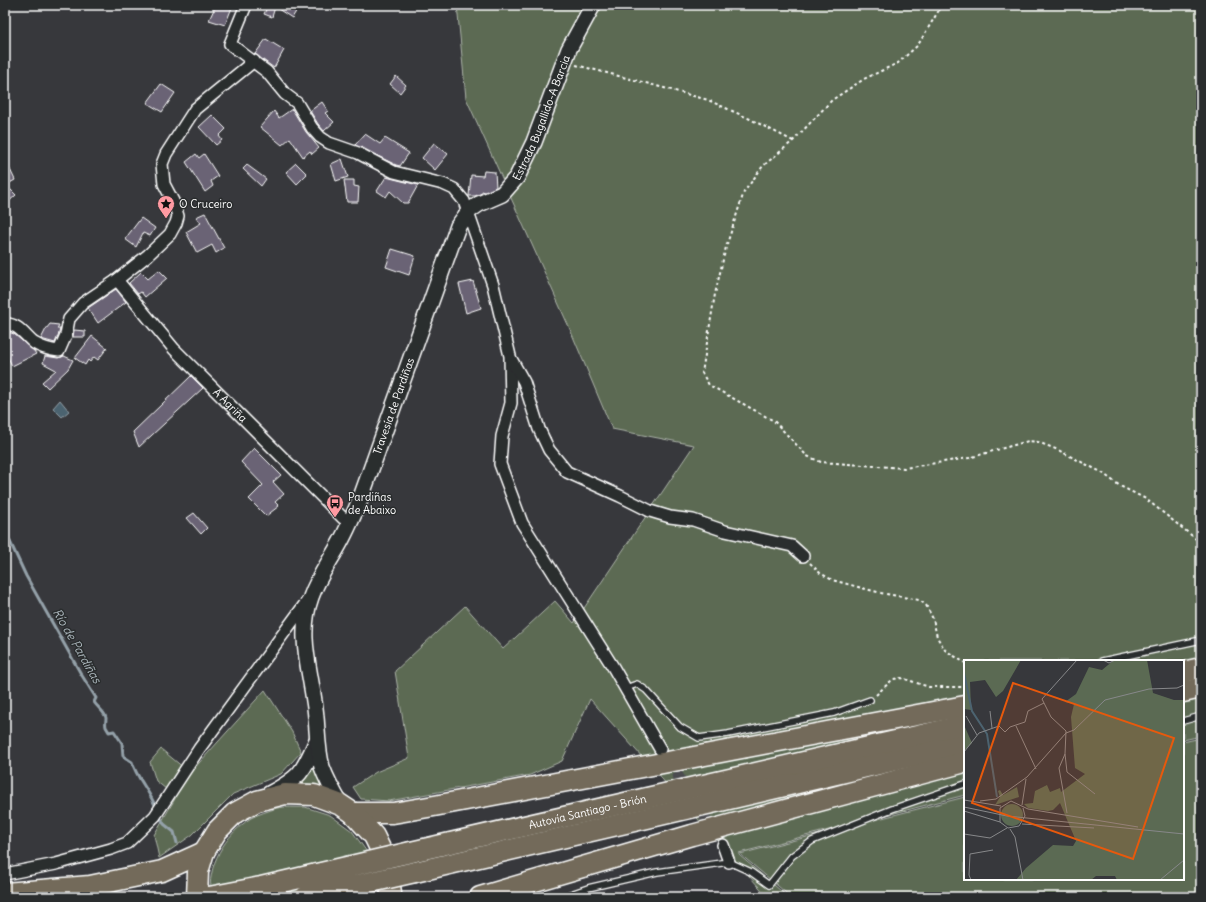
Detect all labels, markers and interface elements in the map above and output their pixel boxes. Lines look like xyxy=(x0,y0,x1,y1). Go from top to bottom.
street label: Estrada Bugallido-A Barcia xyxy=(509,53,573,183)
place icon: O Cruceiro xyxy=(156,194,176,219)
place label: O Cruceiro xyxy=(179,197,233,211)
street label: Travesía de Pardiñas xyxy=(370,356,417,456)
street label: A Agriña xyxy=(210,385,250,425)
place label: Pardiñas de Abaixo xyxy=(348,490,396,517)
bus stop icon: Pardiñas de Abaixo xyxy=(325,493,345,518)
water label: Río de Pardiñas xyxy=(50,606,106,687)
inset map xyxy=(964,660,1184,880)
street label: Autovía Santiago - Brión xyxy=(527,791,648,832)

